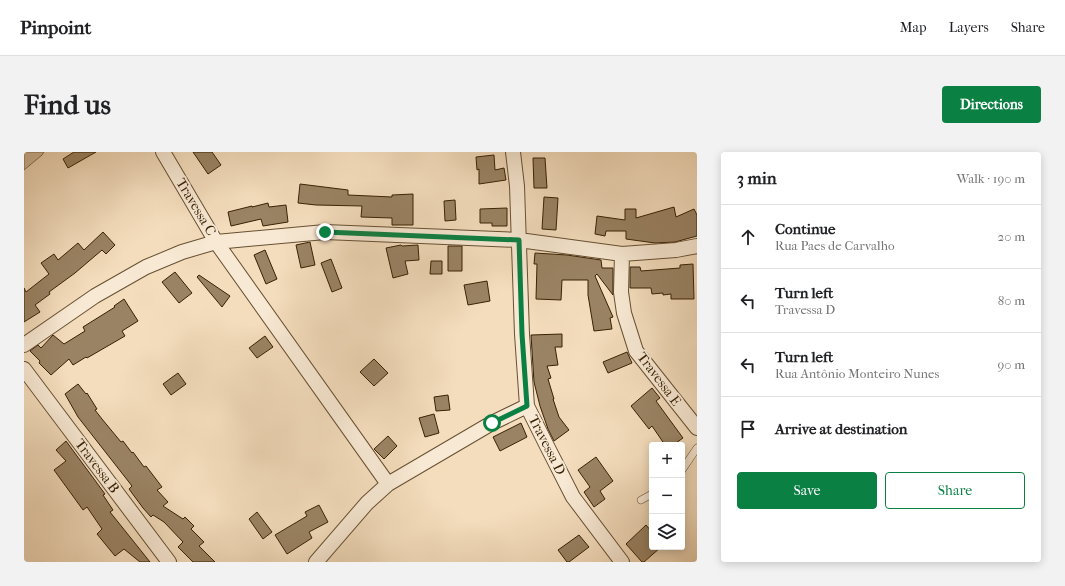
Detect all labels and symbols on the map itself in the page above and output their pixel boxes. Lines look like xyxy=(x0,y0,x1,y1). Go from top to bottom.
street label: Travessa C xyxy=(172,175,220,239)
route end xyxy=(316,223,334,241)
street label: Travessa E xyxy=(633,349,685,409)
street label: Travessa D xyxy=(525,412,569,478)
route start xyxy=(483,414,501,432)
street label: Travessa B xyxy=(71,436,123,496)

